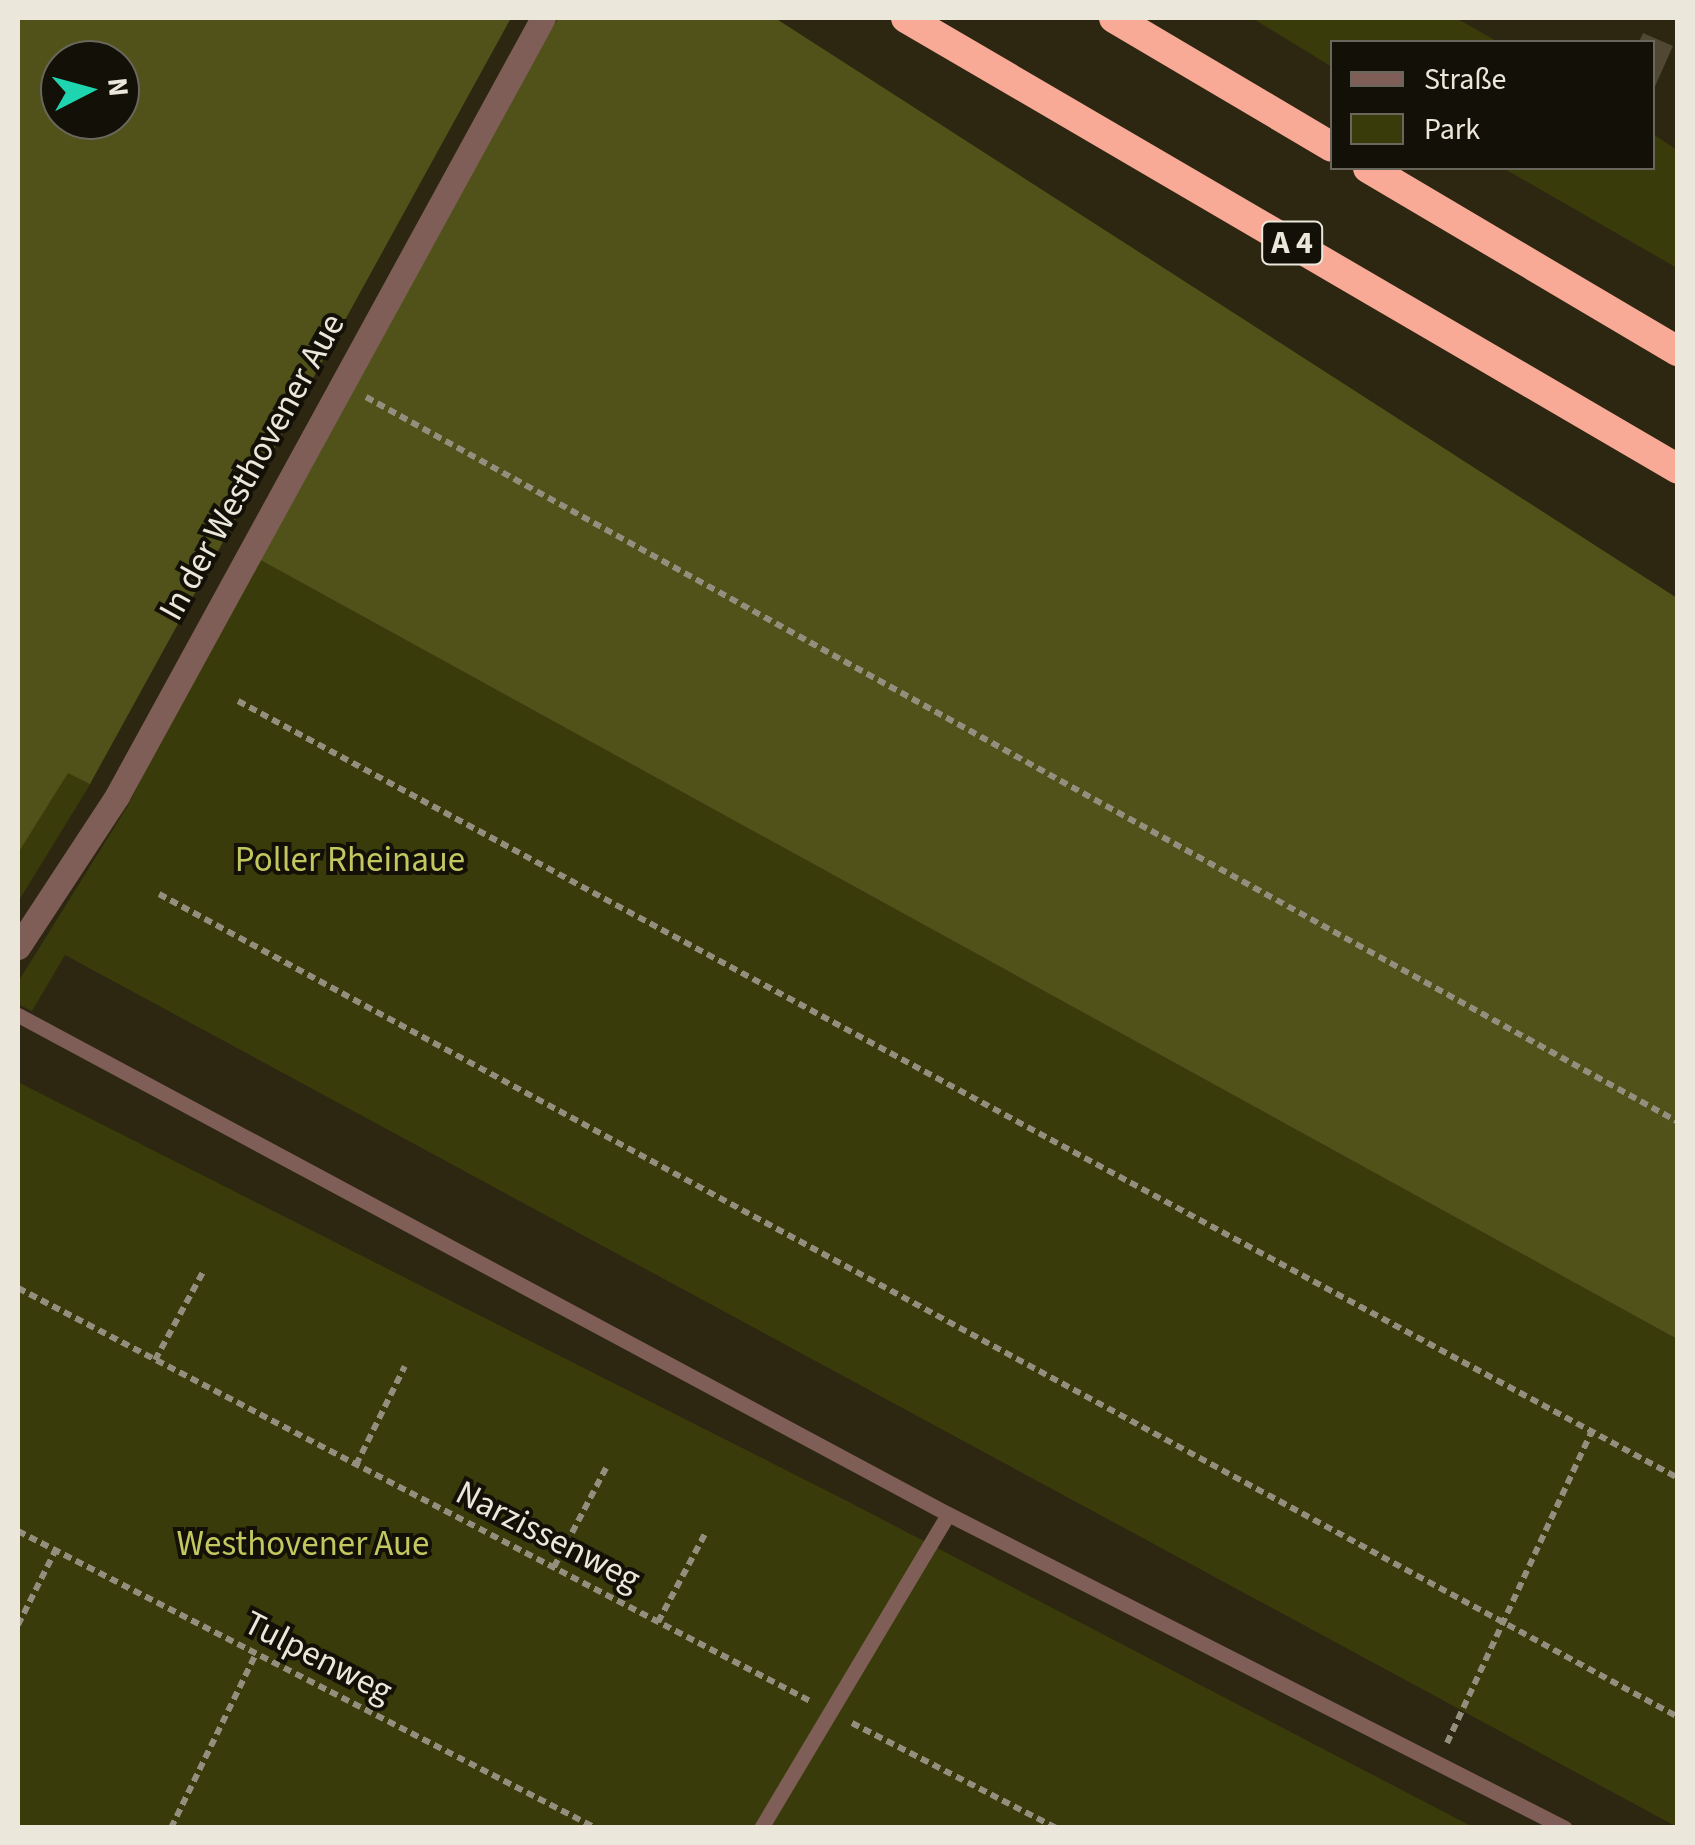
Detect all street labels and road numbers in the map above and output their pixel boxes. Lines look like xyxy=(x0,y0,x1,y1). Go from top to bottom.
road number: A 4 xyxy=(1260,216,1324,270)
street label: In der Westhovener Aue xyxy=(150,306,354,628)
street label: Narzissenweg xyxy=(449,1472,647,1600)
street label: Tulpenweg xyxy=(237,1602,399,1712)

